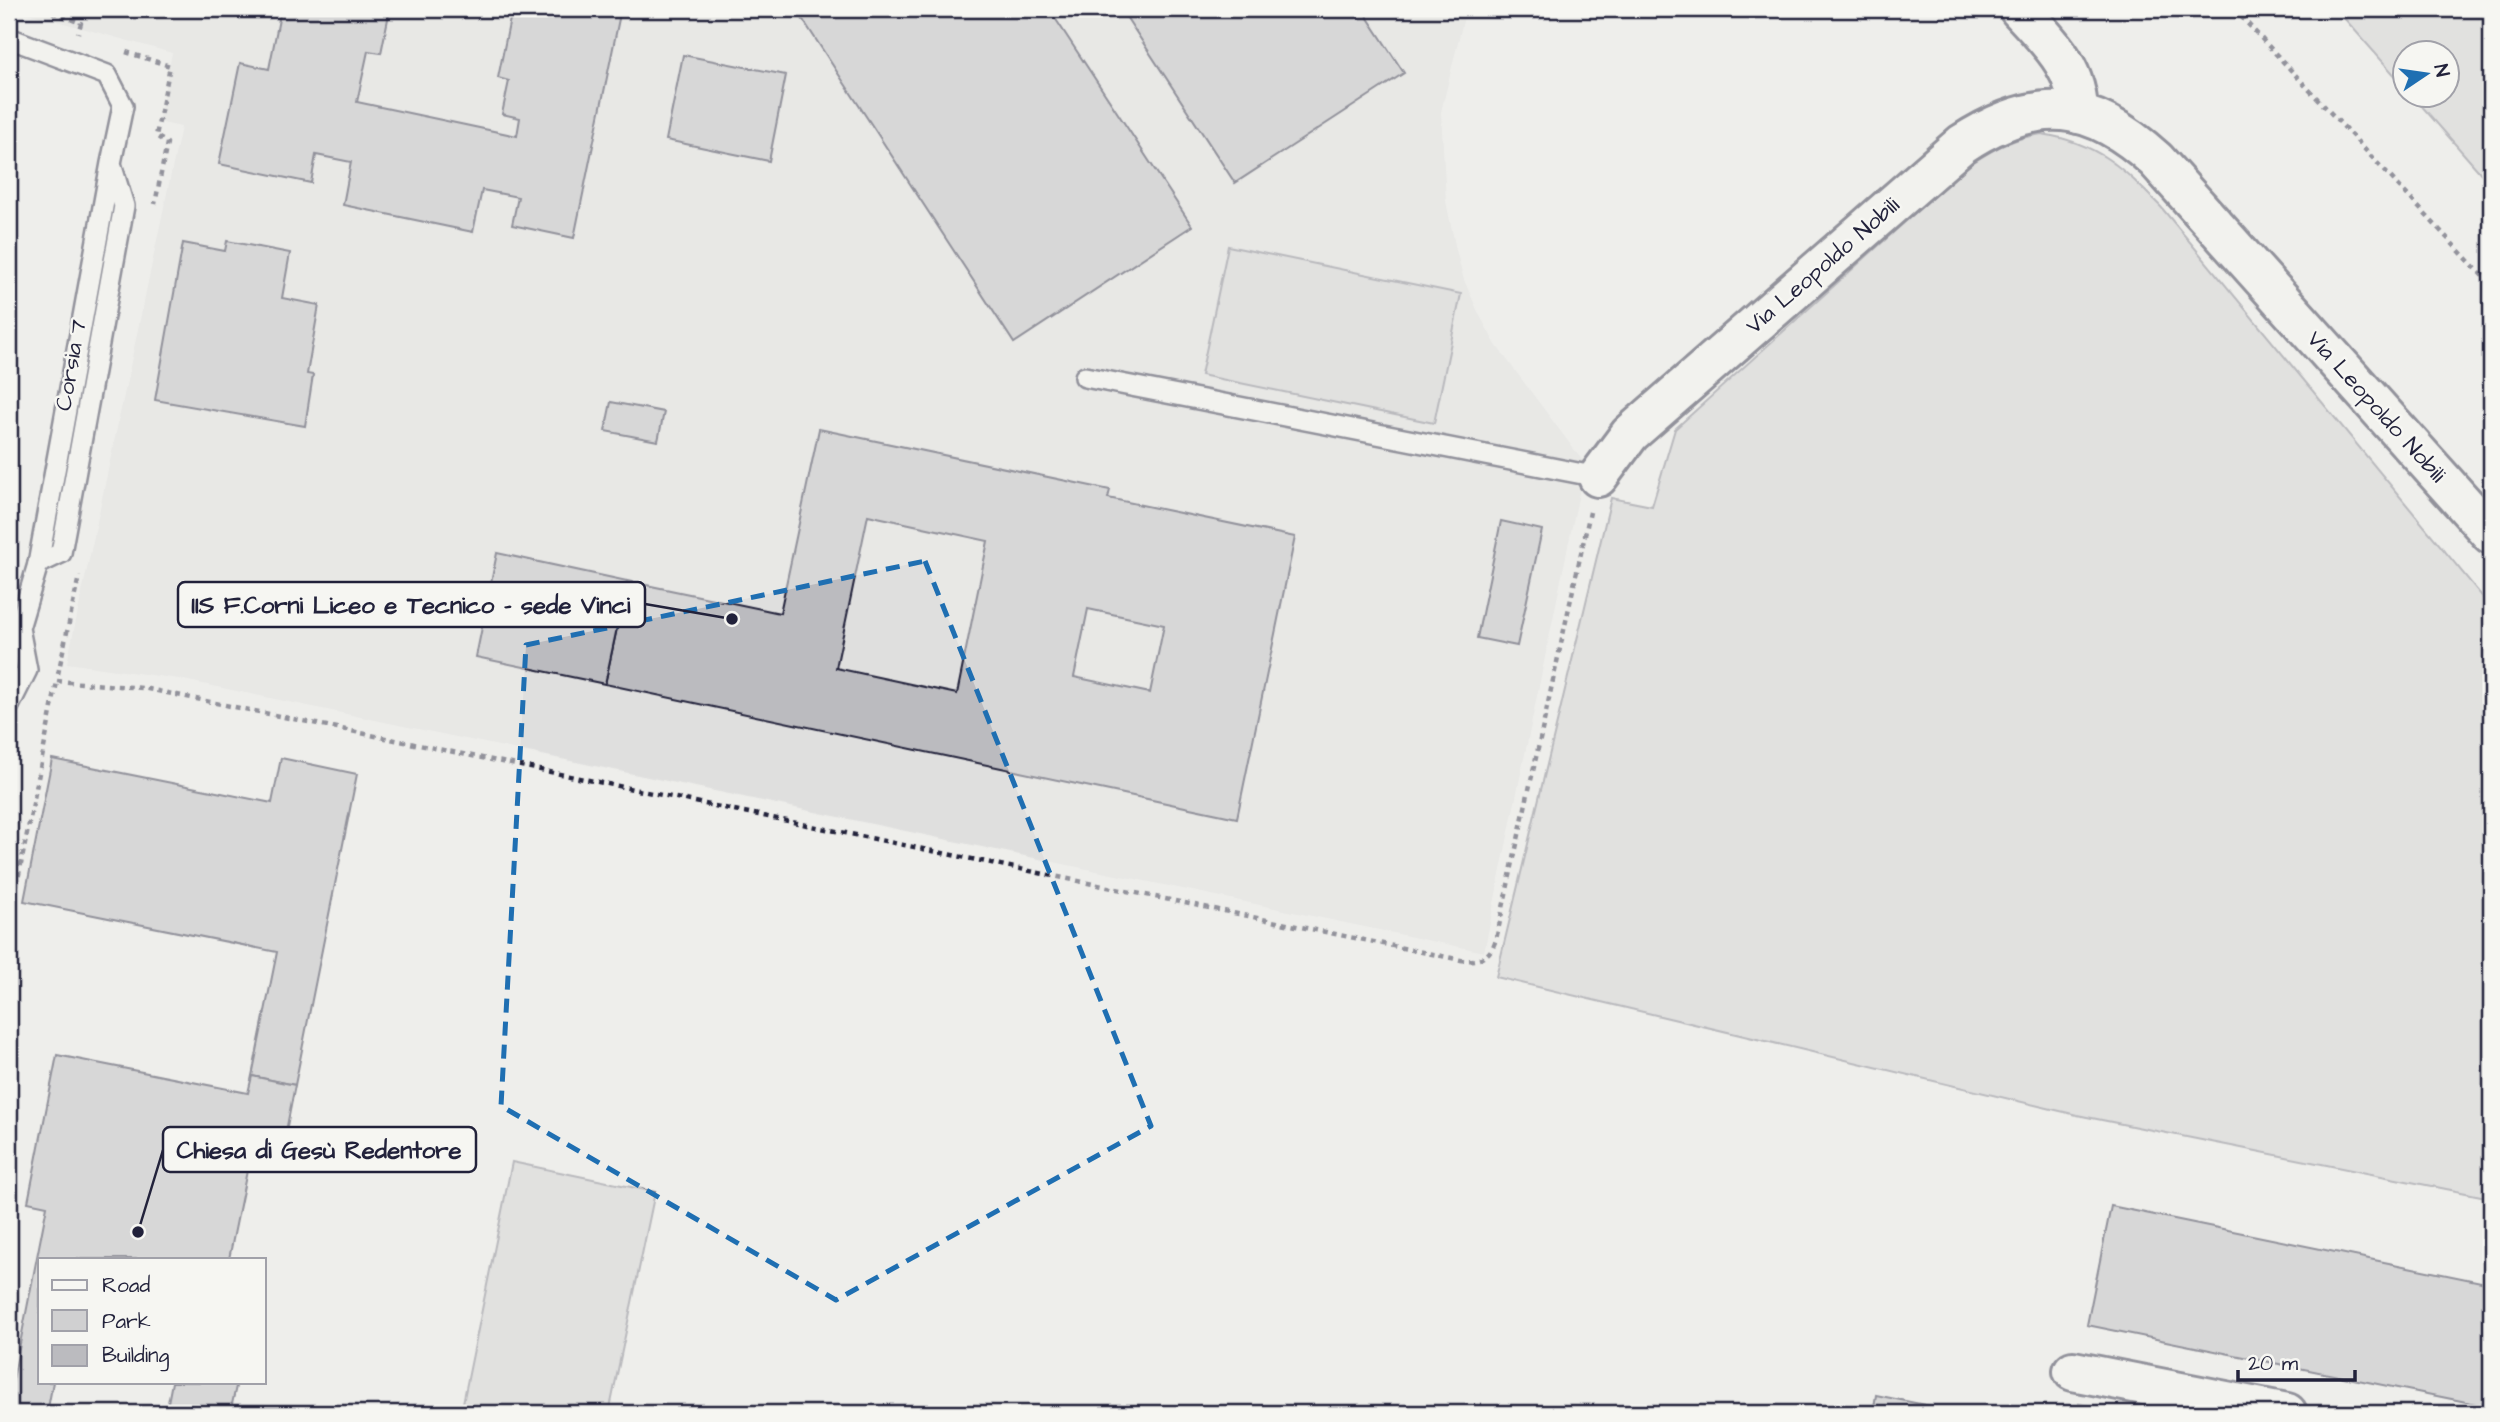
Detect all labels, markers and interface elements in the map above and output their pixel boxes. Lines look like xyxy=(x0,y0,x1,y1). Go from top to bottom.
north arrow xyxy=(2392,38,2462,108)
text: N xyxy=(2427,62,2456,79)
street label: Via Leopoldo Nobili xyxy=(1739,190,1907,342)
street label: Corsia 7 xyxy=(47,317,95,413)
street label: Via Leopoldo Nobili xyxy=(2299,324,2453,490)
callout: IIS F.Corni Liceo e Tecnico - sede Vinci xyxy=(178,582,645,627)
text: IIS F.Corni Liceo e Tecnico - sede Vinci xyxy=(192,589,631,623)
callout: Chiesa di Gesù Redentore xyxy=(163,1127,476,1172)
text: Chiesa di Gesù Redentore xyxy=(176,1134,462,1168)
legend xyxy=(38,1258,266,1384)
text: Road xyxy=(102,1271,150,1300)
text: Park xyxy=(102,1307,151,1336)
scale bar xyxy=(2238,1338,2355,1382)
text: Building xyxy=(102,1341,170,1372)
text: 20 m xyxy=(2248,1349,2299,1378)

